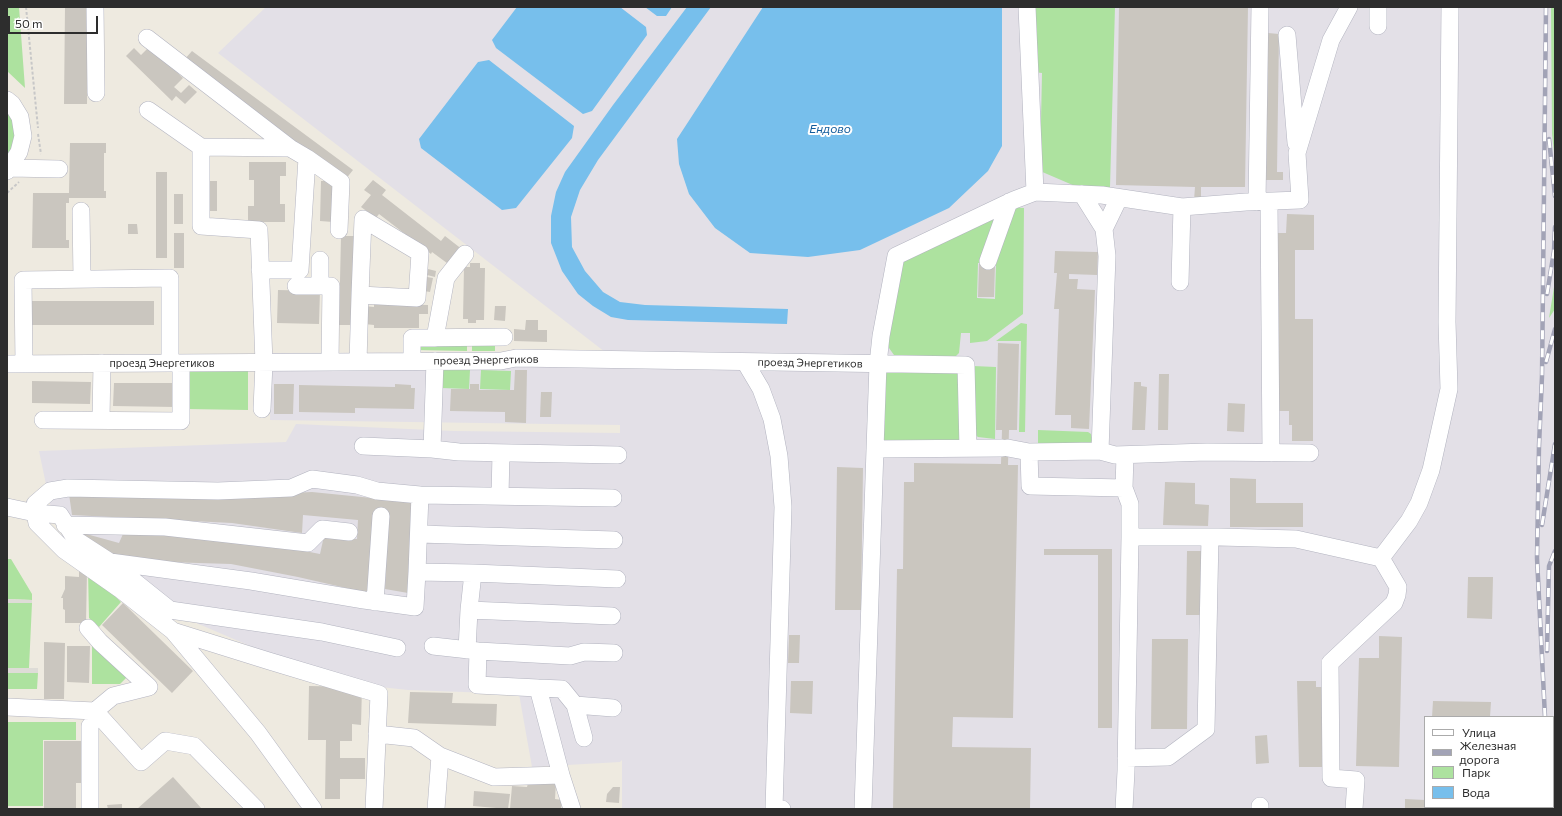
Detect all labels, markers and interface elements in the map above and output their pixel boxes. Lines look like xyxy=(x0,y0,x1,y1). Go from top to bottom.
scale bar xyxy=(10,8,100,34)
text: 50 m xyxy=(15,16,43,30)
water label: Ендово xyxy=(809,122,851,136)
street label: проезд Энергетиков xyxy=(433,352,539,368)
street label: проезд Энергетиков xyxy=(757,355,863,371)
street label: проезд Энергетиков xyxy=(109,356,215,370)
legend xyxy=(1424,716,1554,808)
text: Улица xyxy=(1462,725,1496,739)
text: Железная дорога xyxy=(1460,738,1516,766)
text: Парк xyxy=(1462,765,1491,779)
text: Вода xyxy=(1462,785,1490,799)

